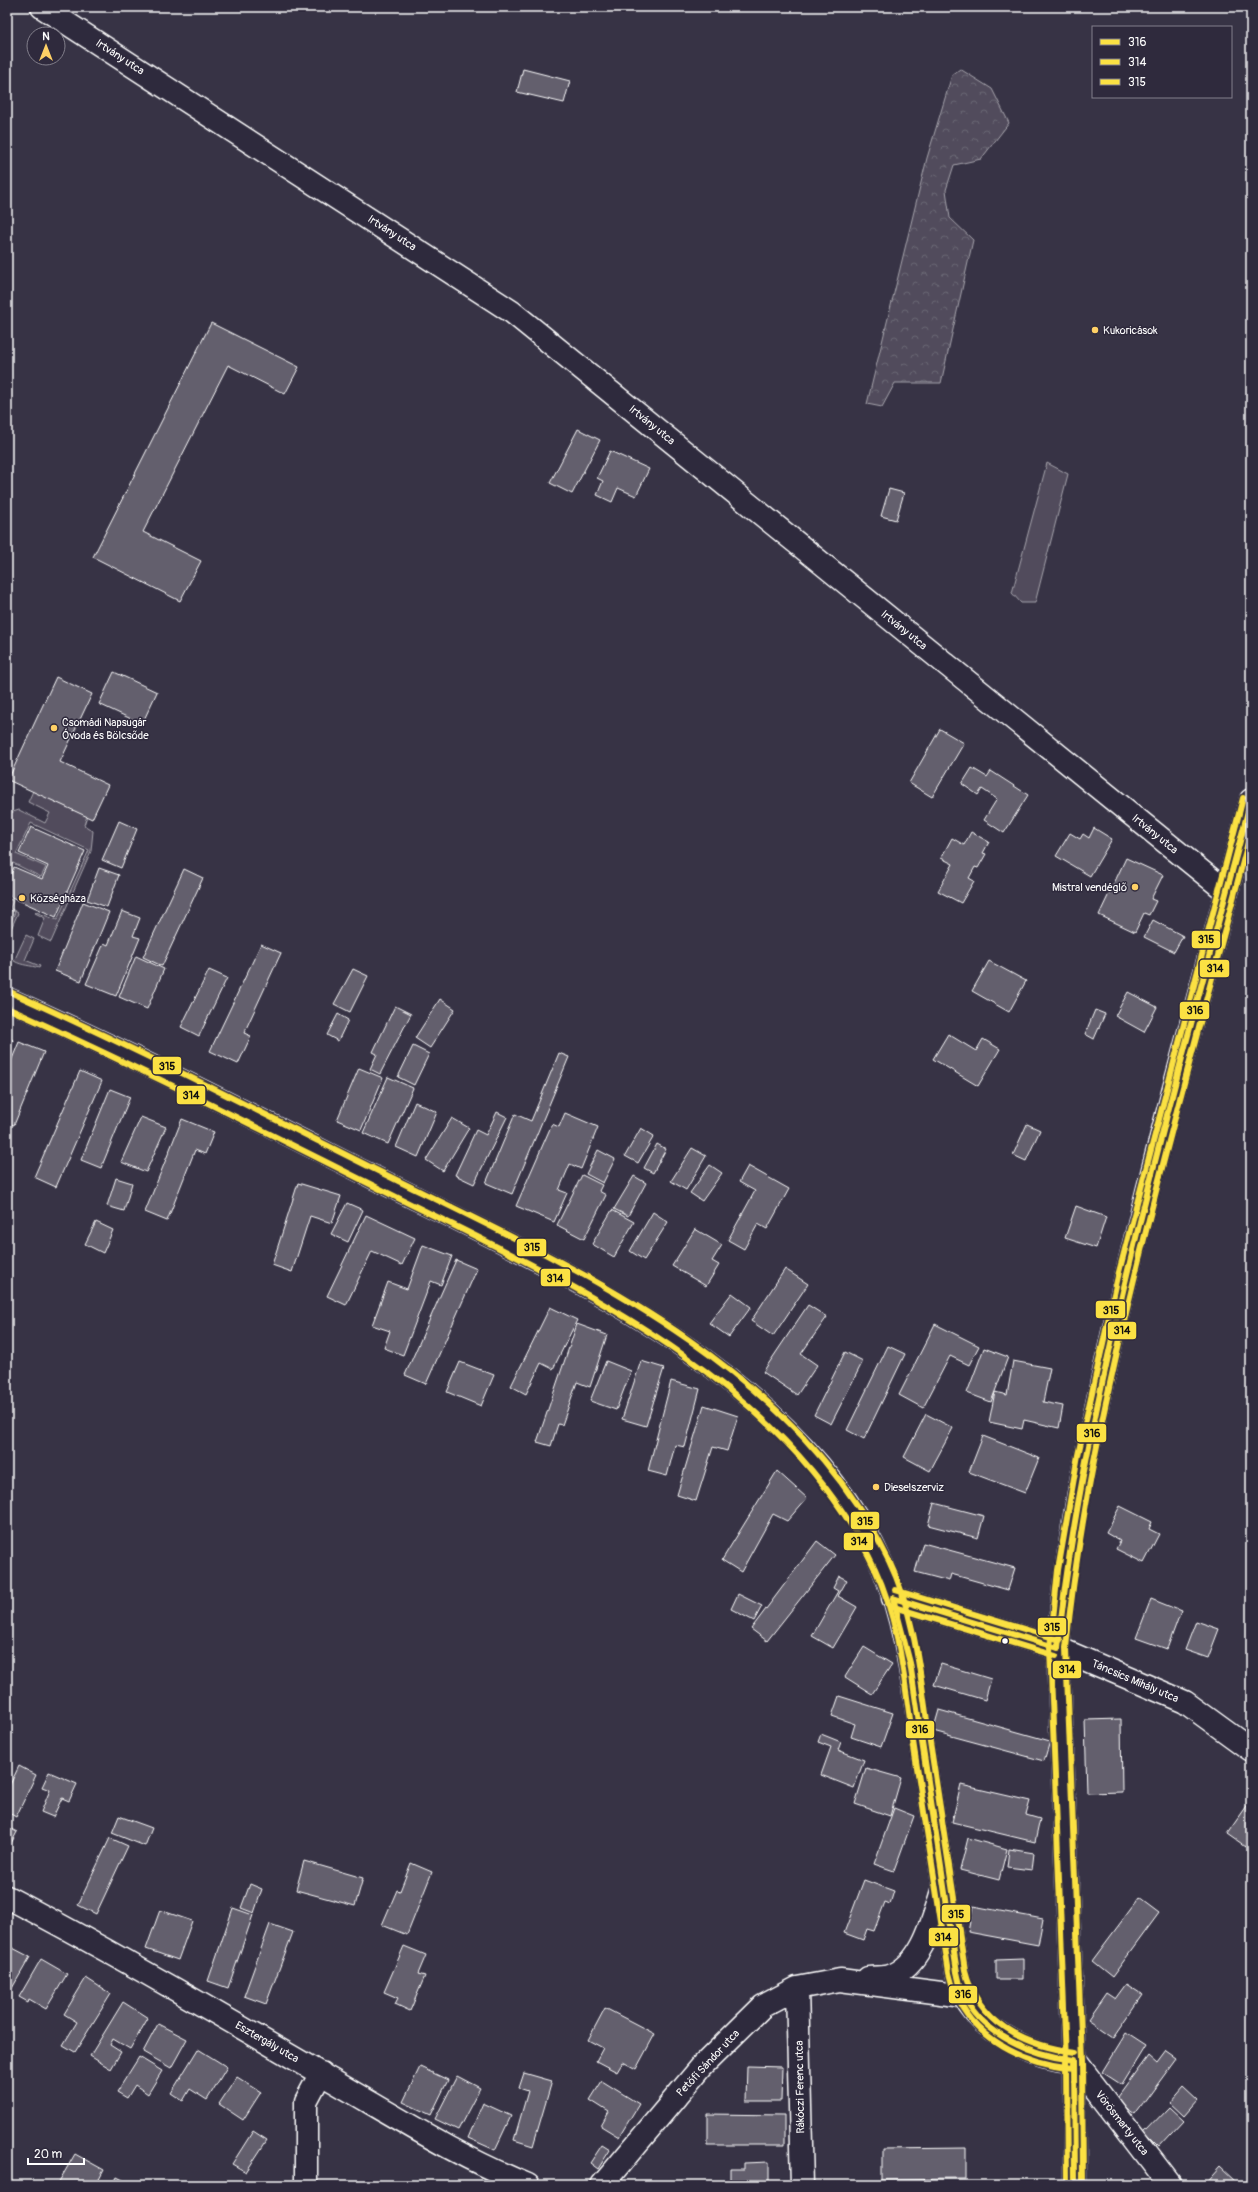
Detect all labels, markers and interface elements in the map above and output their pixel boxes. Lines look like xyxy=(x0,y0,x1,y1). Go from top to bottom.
north arrow xyxy=(26,26,66,66)
legend xyxy=(1092,26,1232,98)
text: N xyxy=(42,30,50,43)
text: 316 xyxy=(1128,35,1146,50)
street label: Irtvány utca xyxy=(93,36,147,78)
text: 314 xyxy=(1128,55,1146,70)
text: 315 xyxy=(1128,75,1146,90)
street label: Irtvány utca xyxy=(365,212,419,254)
place label: Kukoricások xyxy=(1103,324,1158,337)
marker: Kukoricások xyxy=(1090,325,1100,335)
street label: Irtvány utca xyxy=(626,403,678,447)
street label: Irtvány utca xyxy=(878,608,930,652)
place label: Csomádi Napsugár Óvoda és Bölcsőde xyxy=(62,716,149,742)
marker: Csomádi Napsugár Óvoda és Bölcsőde xyxy=(49,723,59,733)
street label: Irtvány utca xyxy=(1129,812,1181,856)
place label: Mistral vendéglő xyxy=(1052,881,1127,894)
marker: Mistral vendéglő xyxy=(1130,882,1140,892)
place label: Községháza xyxy=(30,892,86,905)
marker: Községháza xyxy=(17,893,27,903)
line badge: 315 xyxy=(1191,930,1221,949)
text: 315 xyxy=(1198,933,1214,946)
line badge: 314 xyxy=(1199,959,1230,978)
text: 314 xyxy=(1207,962,1224,975)
line badge: 316 xyxy=(1179,1001,1210,1020)
text: 316 xyxy=(1187,1004,1204,1017)
line badge: 315 xyxy=(152,1056,182,1075)
text: 315 xyxy=(159,1060,175,1073)
line badge: 314 xyxy=(176,1085,206,1105)
text: 314 xyxy=(183,1089,200,1102)
line badge: 315 xyxy=(516,1238,547,1257)
text: 315 xyxy=(524,1241,540,1254)
line badge: 314 xyxy=(540,1268,571,1287)
text: 314 xyxy=(547,1272,564,1285)
line badge: 315 xyxy=(1095,1300,1126,1319)
text: 315 xyxy=(1103,1304,1119,1317)
line badge: 314 xyxy=(1107,1321,1137,1340)
text: 314 xyxy=(1114,1324,1131,1337)
line badge: 316 xyxy=(1076,1423,1107,1443)
text: 316 xyxy=(1084,1427,1101,1440)
place label: Dieselszerviz xyxy=(884,1481,944,1494)
marker: Dieselszerviz xyxy=(871,1482,881,1492)
line badge: 315 xyxy=(850,1511,880,1530)
text: 315 xyxy=(857,1515,873,1528)
line badge: 314 xyxy=(843,1532,874,1551)
text: 314 xyxy=(851,1535,868,1548)
line badge: 315 xyxy=(1037,1617,1067,1636)
text: 315 xyxy=(1044,1621,1060,1634)
unlabelled marker xyxy=(1000,1636,1010,1646)
street label: Táncsics Mihály utca xyxy=(1089,1657,1181,1705)
line badge: 314 xyxy=(1052,1660,1082,1679)
text: 314 xyxy=(1059,1663,1076,1676)
line badge: 316 xyxy=(905,1720,935,1739)
text: 316 xyxy=(912,1723,929,1736)
line badge: 315 xyxy=(941,1904,971,1923)
text: 315 xyxy=(948,1908,964,1921)
line badge: 314 xyxy=(928,1927,959,1947)
text: 314 xyxy=(935,1931,952,1944)
line badge: 316 xyxy=(948,1985,978,2004)
text: 316 xyxy=(955,1988,972,2001)
street label: Esztergály utca xyxy=(233,2019,301,2065)
street label: Petőfi Sándor utca xyxy=(674,2027,742,2099)
street label: Rákóczi Ferenc utca xyxy=(793,2040,807,2134)
street label: Vörösmarty utca xyxy=(1093,2088,1151,2158)
scale bar xyxy=(28,2140,84,2166)
text: 20 m xyxy=(34,2147,63,2162)

